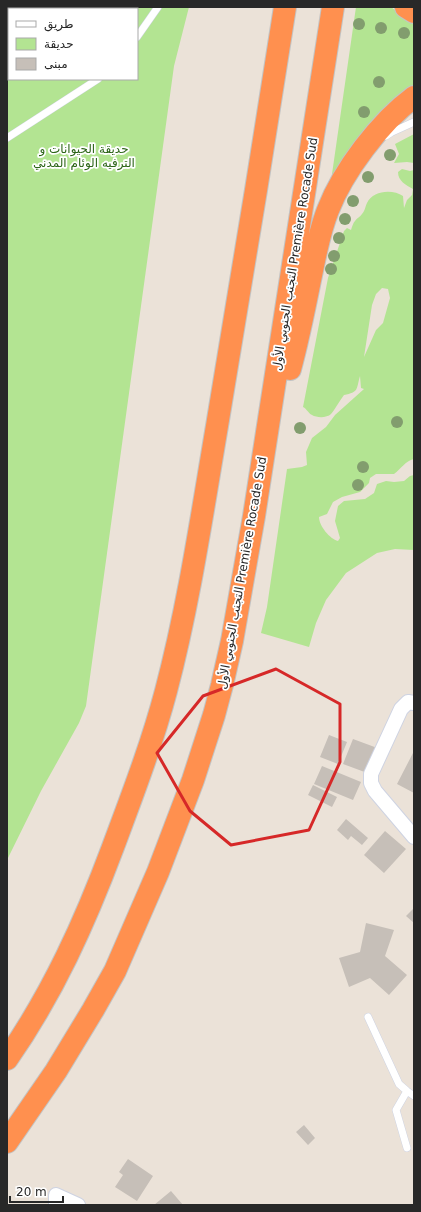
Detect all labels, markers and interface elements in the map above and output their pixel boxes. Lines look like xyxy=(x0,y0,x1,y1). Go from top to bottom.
legend xyxy=(8,8,138,80)
text: طريق xyxy=(44,17,74,32)
text: حديقة xyxy=(44,37,74,51)
text: مبنى xyxy=(44,57,68,71)
street label: التجنب الجنوبي الأول Première Rocade Sud xyxy=(269,136,321,372)
park label: حديقة الحيوانات و الترفيه الوئام المدني xyxy=(33,142,135,171)
street label: التجنب الجنوبي الأول Première Rocade Sud xyxy=(214,455,270,691)
scale bar xyxy=(10,1178,63,1204)
text: 20 m xyxy=(16,1185,47,1199)

